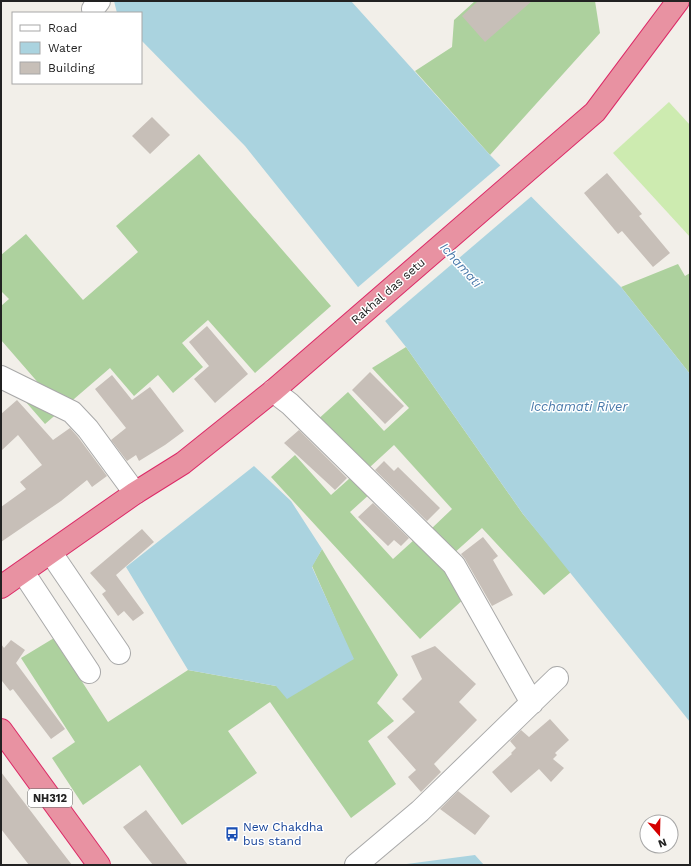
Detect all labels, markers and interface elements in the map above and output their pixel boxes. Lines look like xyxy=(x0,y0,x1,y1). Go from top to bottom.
legend xyxy=(12,12,142,84)
text: Road xyxy=(48,21,77,35)
text: Water xyxy=(48,41,83,55)
text: Building xyxy=(48,61,95,75)
water label: Ichamati xyxy=(437,240,485,291)
street label: Rakhal das setu xyxy=(348,255,428,327)
water label: Icchamati River xyxy=(530,399,628,414)
road number: NH312 xyxy=(28,789,72,807)
north arrow xyxy=(639,814,679,854)
place label: New Chakdha bus stand xyxy=(243,820,323,848)
bus stop icon: New Chakdha bus stand xyxy=(224,826,240,842)
text: N xyxy=(656,835,668,850)

